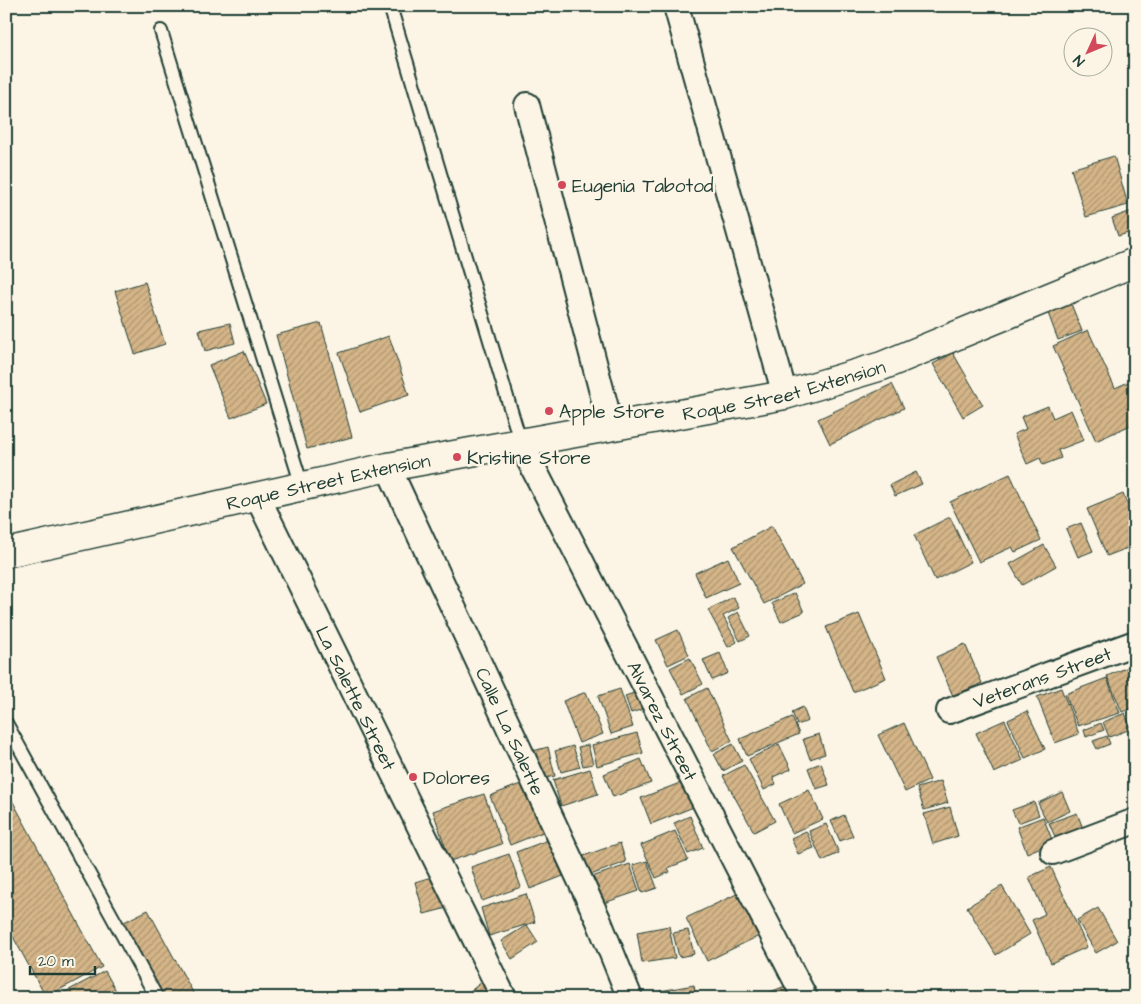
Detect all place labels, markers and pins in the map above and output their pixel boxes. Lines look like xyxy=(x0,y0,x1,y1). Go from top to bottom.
place label: Eugenia Tabotod xyxy=(572,173,714,201)
marker: Eugenia Tabotod xyxy=(556,179,568,191)
place label: Apple Store xyxy=(559,399,665,426)
marker: Apple Store xyxy=(543,405,555,417)
place label: Kristine Store xyxy=(467,445,591,472)
marker: Kristine Store xyxy=(451,451,463,463)
place label: Dolores xyxy=(423,765,490,792)
marker: Dolores xyxy=(407,771,419,783)

